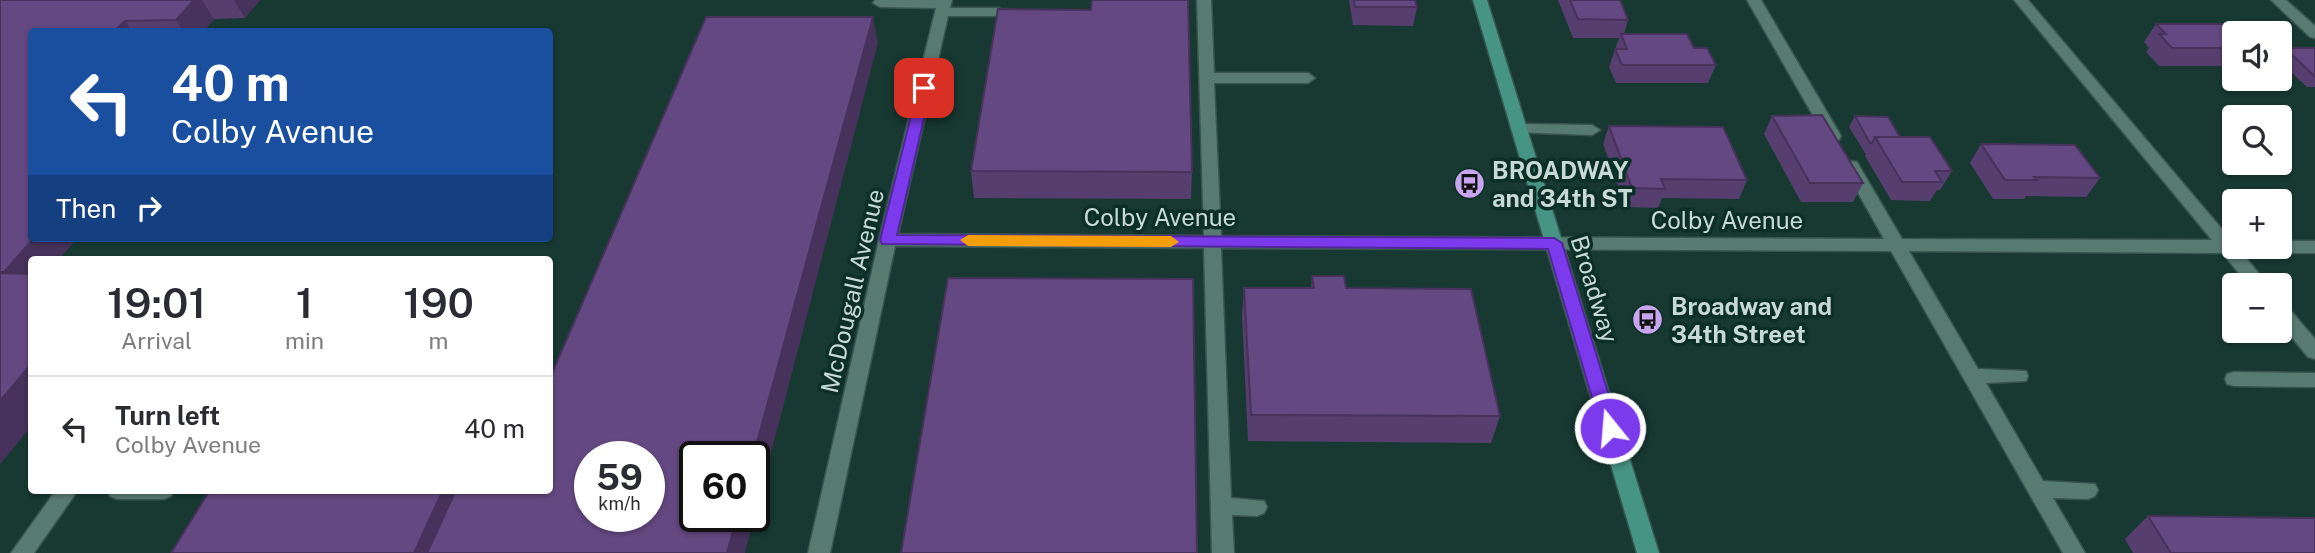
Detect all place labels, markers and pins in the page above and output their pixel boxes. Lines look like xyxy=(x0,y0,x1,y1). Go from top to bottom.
pin xyxy=(894,58,954,118)
place label: BROADWAY and 34th ST xyxy=(1492,156,1633,212)
bus stop icon: BROADWAY and 34th ST xyxy=(1452,167,1486,201)
place label: Broadway and 34th Street xyxy=(1671,292,1832,348)
bus stop icon: Broadway and 34th Street xyxy=(1631,303,1665,337)

